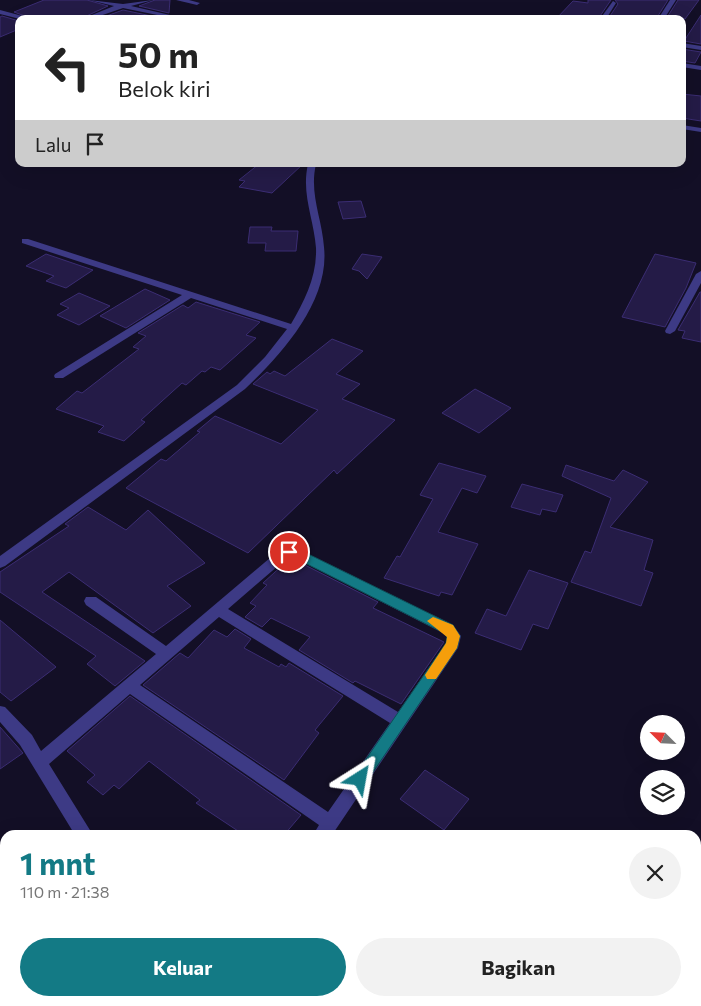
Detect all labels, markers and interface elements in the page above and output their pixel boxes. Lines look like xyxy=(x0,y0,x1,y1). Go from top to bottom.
text: 50 m xyxy=(118,32,199,75)
icon: left xyxy=(35,35,100,100)
text: Belok kiri xyxy=(118,75,211,102)
icon: arrive xyxy=(81,130,109,158)
text: Lalu xyxy=(35,133,71,156)
pin xyxy=(268,531,310,573)
icon: arrive xyxy=(275,538,303,566)
north arrow xyxy=(640,715,685,760)
map controls xyxy=(640,715,685,815)
position arrow xyxy=(333,752,385,804)
button: layers xyxy=(640,770,685,815)
text: 1 mnt xyxy=(20,844,96,881)
button: close xyxy=(629,847,681,899)
text: 110 m · 21:38 xyxy=(20,882,109,901)
button: Keluar xyxy=(20,938,346,996)
button: Bagikan xyxy=(356,938,681,996)

